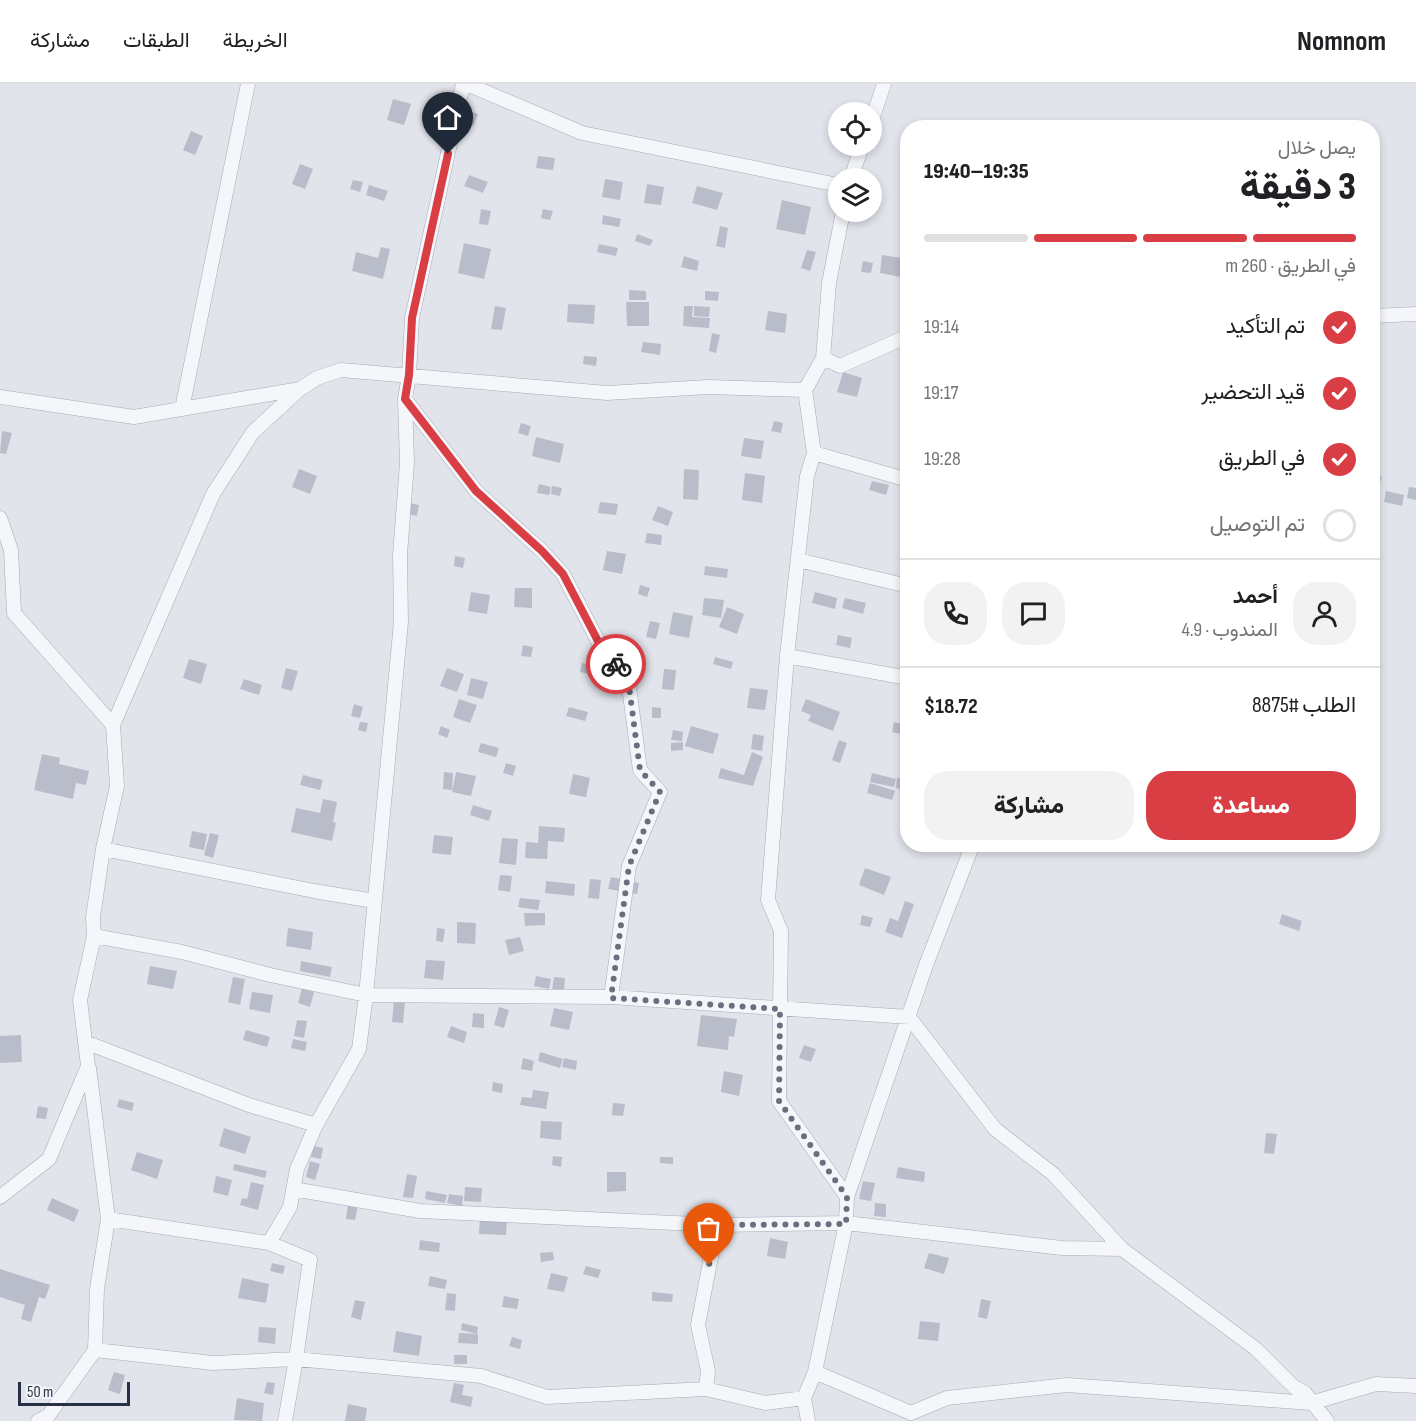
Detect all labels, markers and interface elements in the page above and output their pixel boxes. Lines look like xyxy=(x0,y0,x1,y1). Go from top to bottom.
text: Nomnom xyxy=(1297,25,1386,58)
text: مشاركة xyxy=(30,28,90,53)
text: الطبقات xyxy=(123,28,190,53)
text: الخريطة xyxy=(223,28,288,53)
pin xyxy=(422,92,473,154)
icon: home xyxy=(431,101,464,134)
map controls xyxy=(828,102,882,222)
button: locate xyxy=(828,102,882,156)
text: يصل خلال xyxy=(1278,136,1356,160)
text: 19:35–19:40 xyxy=(924,158,1029,185)
text: 3 دقيقة xyxy=(1240,164,1356,211)
button: layers xyxy=(828,168,882,222)
text: في الطريق · 260 m xyxy=(1225,254,1356,278)
icon: check xyxy=(1323,311,1356,344)
text: تم التأكيد xyxy=(1226,313,1305,340)
text: 19:14 xyxy=(924,315,959,339)
icon: check xyxy=(1323,377,1356,410)
text: قيد التحضير xyxy=(1201,379,1305,406)
text: 19:17 xyxy=(924,381,959,405)
icon: check xyxy=(1323,443,1356,476)
text: في الطريق xyxy=(1219,445,1305,472)
text: 19:28 xyxy=(924,447,961,471)
text: تم التوصيل xyxy=(1210,511,1305,538)
button: phone xyxy=(924,582,987,645)
button: chat xyxy=(1002,582,1065,645)
button: person xyxy=(1293,582,1356,645)
text: أحمد xyxy=(1233,583,1278,610)
text: المندوب · 4.9 xyxy=(1181,618,1278,642)
courier xyxy=(586,634,646,694)
icon: bike xyxy=(600,648,633,681)
text: الطلب #8875 xyxy=(1252,692,1356,719)
text: $18.72 xyxy=(924,693,978,720)
button: مشاركة xyxy=(924,771,1134,840)
button: مساعدة xyxy=(1146,771,1356,840)
pin xyxy=(683,1203,734,1265)
icon: bag xyxy=(692,1212,725,1245)
scale bar xyxy=(18,1379,130,1406)
text: 50 m xyxy=(27,1383,53,1402)

